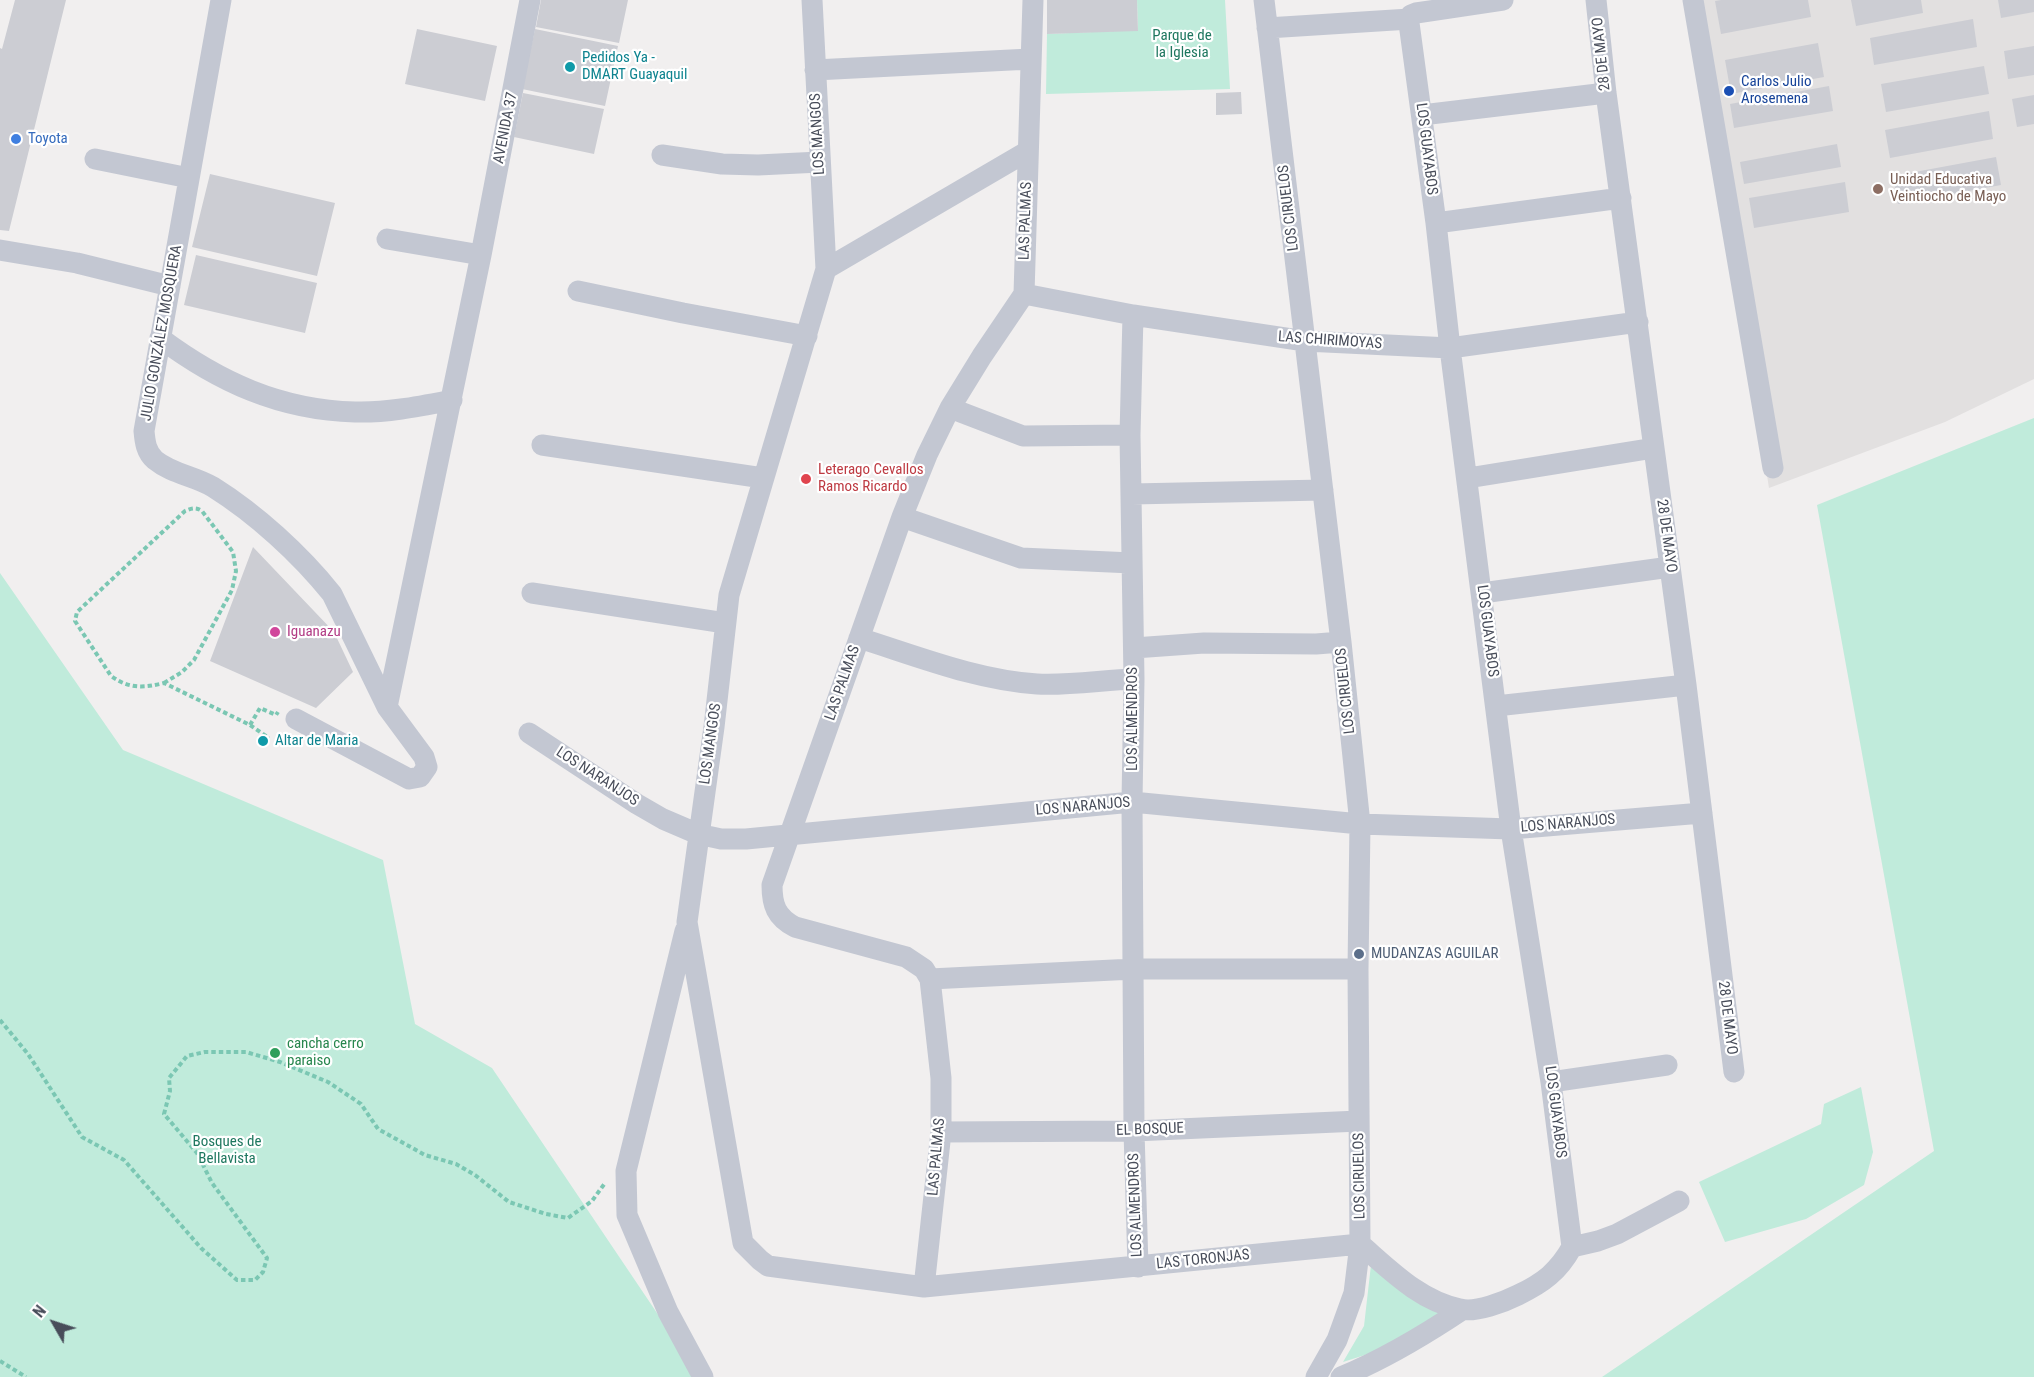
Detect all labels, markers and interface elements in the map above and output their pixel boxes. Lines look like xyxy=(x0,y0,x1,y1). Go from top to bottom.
street label: 28 DE MAYO xyxy=(1589,16,1615,92)
park label: Parque de la Iglesia xyxy=(1152,27,1212,62)
place label: Pedidos Ya - DMART Guayaquil xyxy=(582,49,687,84)
marker: Pedidos Ya - DMART Guayaquil xyxy=(563,60,577,74)
place label: Carlos Julio Arosemena xyxy=(1741,73,1811,108)
marker: Carlos Julio Arosemena xyxy=(1722,84,1736,98)
street label: AVENIDA 37 xyxy=(490,91,522,165)
street label: LOS MANGOS xyxy=(807,93,829,175)
street label: LOS GUAYABOS xyxy=(1411,102,1441,196)
place label: Toyota xyxy=(28,130,68,148)
marker: Toyota xyxy=(9,132,23,146)
street label: LOS CIRUELOS xyxy=(1275,164,1303,252)
place label: Unidad Educativa Veintiocho de Mayo xyxy=(1890,171,2006,206)
street label: LAS PALMAS xyxy=(1016,182,1036,260)
marker: Unidad Educativa Veintiocho de Mayo xyxy=(1871,182,1885,196)
street label: JULIO GONZÁLEZ MOSQUERA xyxy=(138,244,186,422)
street label: LAS CHIRIMOYAS xyxy=(1277,328,1383,354)
place label: Leterago Cevallos Ramos Ricardo xyxy=(818,461,924,496)
marker: Leterago Cevallos Ramos Ricardo xyxy=(799,472,813,486)
street label: 28 DE MAYO xyxy=(1652,498,1680,574)
street label: LOS GUAYABOS xyxy=(1472,584,1502,678)
place label: Iguanazu xyxy=(287,623,341,641)
marker: Iguanazu xyxy=(268,625,282,639)
street label: LAS PALMAS xyxy=(822,643,864,723)
street label: LOS CIRUELOS xyxy=(1333,647,1359,735)
street label: LOS ALMENDROS xyxy=(1124,667,1142,771)
street label: LOS MANGOS xyxy=(696,702,726,786)
place label: Altar de Maria xyxy=(275,732,358,750)
marker: Altar de Maria xyxy=(256,734,270,748)
street label: LOS NARANJOS xyxy=(552,744,642,810)
street label: LOS NARANJOS xyxy=(1035,794,1131,820)
street label: LOS NARANJOS xyxy=(1520,811,1616,837)
place label: MUDANZAS AGUILAR xyxy=(1371,945,1498,963)
marker: MUDANZAS AGUILAR xyxy=(1352,947,1366,961)
street label: 28 DE MAYO xyxy=(1714,980,1740,1056)
place label: cancha cerro paraiso xyxy=(287,1035,364,1070)
marker: cancha cerro paraiso xyxy=(268,1046,282,1060)
street label: LOS GUAYABOS xyxy=(1540,1065,1570,1159)
street label: LAS PALMAS xyxy=(925,1117,949,1197)
street label: EL BOSQUE xyxy=(1116,1120,1184,1140)
park label: Bosques de Bellavista xyxy=(192,1133,262,1168)
street label: LOS CIRUELOS xyxy=(1350,1133,1370,1219)
street label: LOS ALMENDROS xyxy=(1125,1153,1147,1257)
street label: LAS TORONJAS xyxy=(1156,1246,1250,1274)
north arrow xyxy=(24,1293,84,1353)
text: N xyxy=(29,1302,50,1321)

